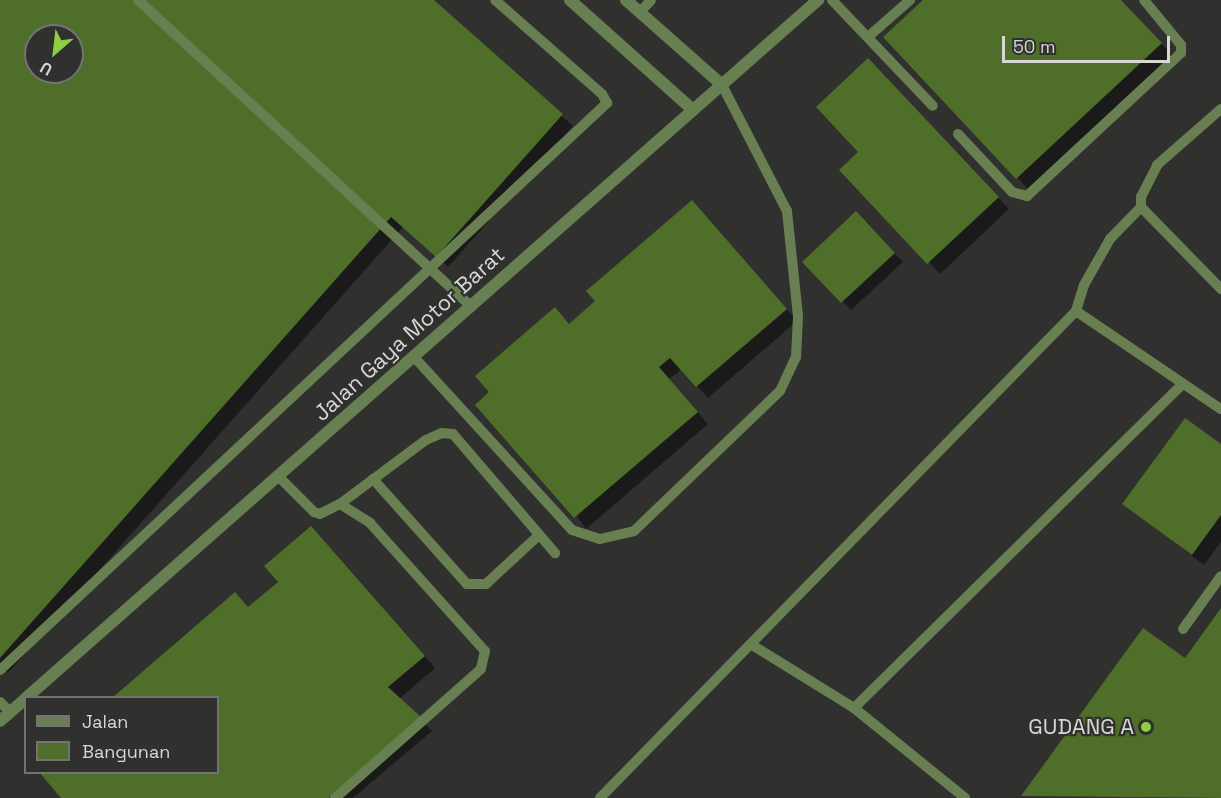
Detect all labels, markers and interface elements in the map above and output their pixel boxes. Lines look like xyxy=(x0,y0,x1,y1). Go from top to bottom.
north arrow xyxy=(24,24,84,84)
scale bar xyxy=(1005,24,1173,62)
text: 50 m xyxy=(1013,35,1055,58)
text: U xyxy=(37,57,56,80)
street label: Jalan Gaya Motor Barat xyxy=(308,241,510,427)
legend xyxy=(24,696,219,774)
text: Jalan xyxy=(82,710,128,733)
place label: GUDANG A xyxy=(1028,714,1134,740)
marker: GUDANG A xyxy=(1139,720,1153,734)
text: Bangunan xyxy=(82,740,170,763)

